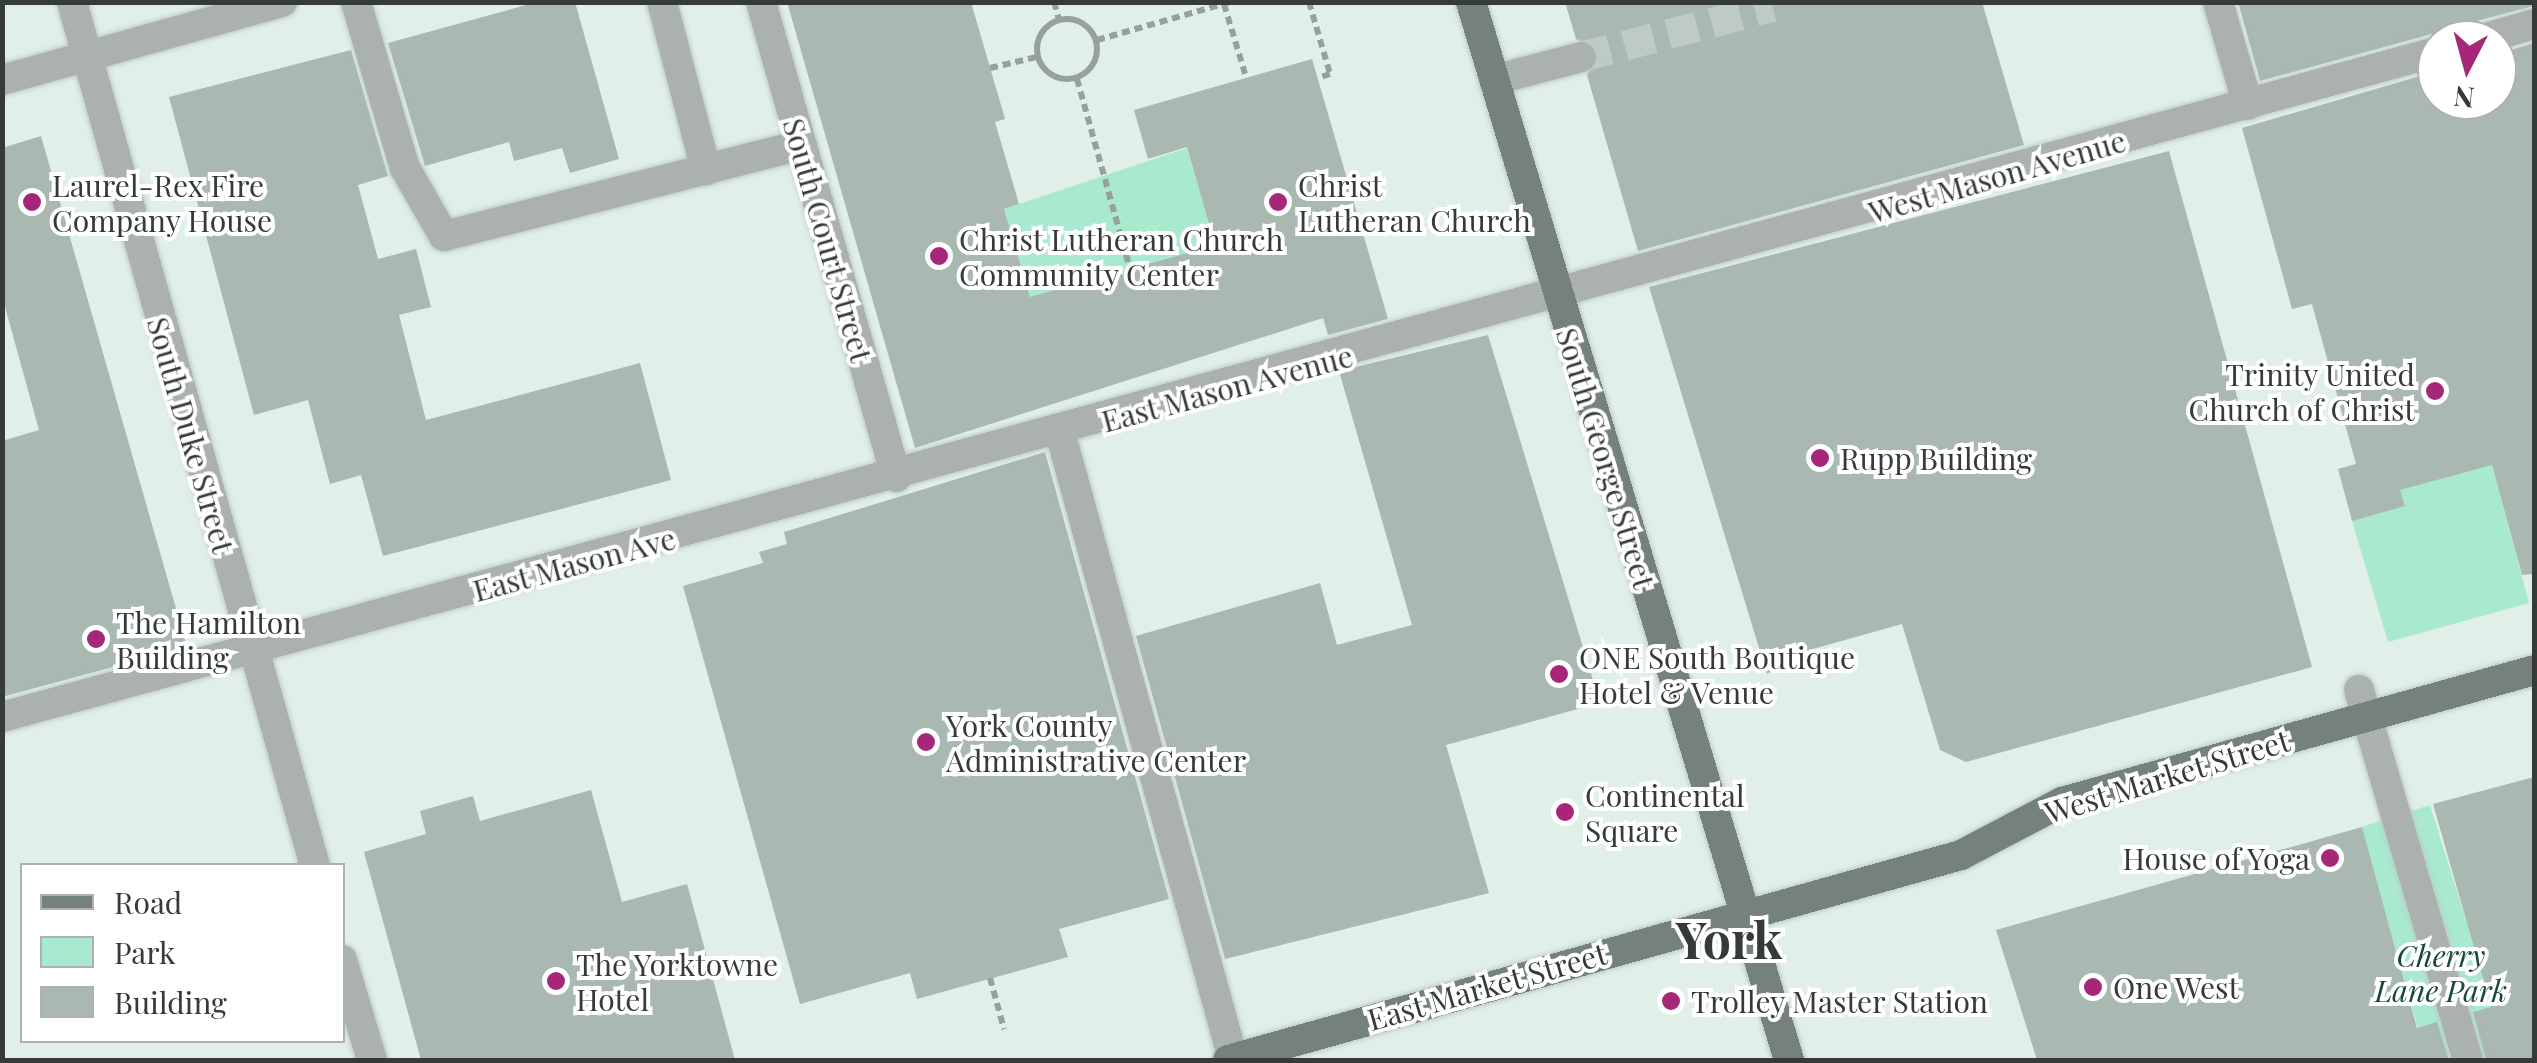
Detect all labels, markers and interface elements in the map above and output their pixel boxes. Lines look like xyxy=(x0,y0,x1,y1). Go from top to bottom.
north arrow xyxy=(2417,20,2517,120)
text: N xyxy=(2452,79,2476,118)
street label: South Court Street xyxy=(776,114,880,366)
street label: West Mason Avenue xyxy=(1864,122,2130,230)
place label: Laurel-Rex Fire Company House xyxy=(52,167,273,238)
place label: Christ Lutheran Church xyxy=(1298,167,1531,238)
marker: Laurel-Rex Fire Company House xyxy=(21,191,43,213)
marker: Christ Lutheran Church xyxy=(1267,191,1289,213)
place label: Christ Lutheran Church Community Center xyxy=(959,221,1284,292)
marker: Christ Lutheran Church Community Center xyxy=(928,245,950,267)
street label: South Duke Street xyxy=(140,313,242,557)
street label: South George Street xyxy=(1549,323,1663,593)
street label: East Mason Avenue xyxy=(1097,337,1357,439)
place label: Trinity United Church of Christ xyxy=(2189,356,2415,426)
marker: Trinity United Church of Christ xyxy=(2424,380,2446,402)
place label: Rupp Building xyxy=(1840,440,2032,476)
marker: Rupp Building xyxy=(1809,447,1831,469)
street label: East Mason Ave xyxy=(468,520,680,608)
place label: The Hamilton Building xyxy=(116,604,301,674)
marker: The Hamilton Building xyxy=(85,628,107,650)
place label: ONE South Boutique Hotel & Venue xyxy=(1579,639,1855,710)
marker: ONE South Boutique Hotel & Venue xyxy=(1548,663,1570,685)
place label: York County Administrative Center xyxy=(946,707,1246,778)
street label: West Market Street xyxy=(2040,722,2294,830)
marker: York County Administrative Center xyxy=(915,731,937,753)
place label: Continental Square xyxy=(1585,777,1745,848)
marker: Continental Square xyxy=(1554,801,1576,823)
place label: House of Yoga xyxy=(2121,840,2310,876)
marker: House of Yoga xyxy=(2319,847,2341,869)
legend xyxy=(20,863,345,1043)
text: Road xyxy=(114,882,182,922)
district label: York xyxy=(1676,909,1782,969)
text: Park xyxy=(114,932,176,972)
street label: East Market Street xyxy=(1363,935,1611,1037)
park label: Cherry Lane Park xyxy=(2375,937,2507,1008)
place label: The Yorktowne Hotel xyxy=(576,946,779,1016)
place label: One West xyxy=(2113,969,2240,1005)
marker: The Yorktowne Hotel xyxy=(545,970,567,992)
marker: One West xyxy=(2082,976,2104,998)
text: Building xyxy=(114,982,227,1022)
place label: Trolley Master Station xyxy=(1691,983,1989,1019)
marker: Trolley Master Station xyxy=(1660,990,1682,1012)

